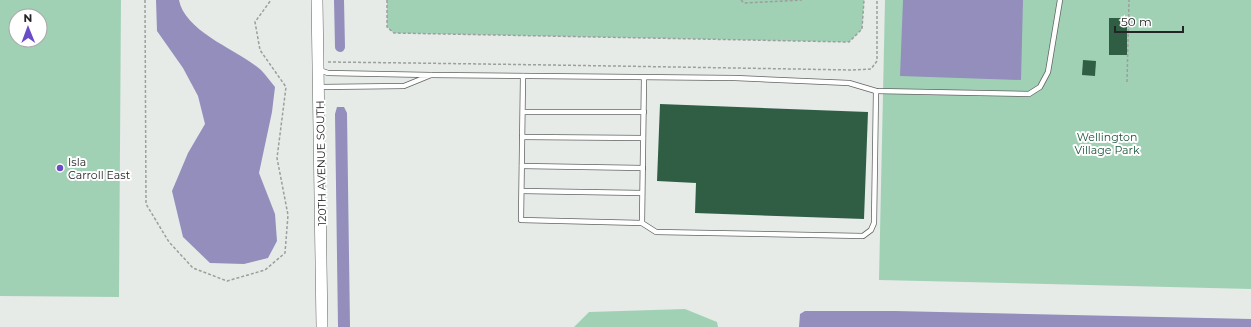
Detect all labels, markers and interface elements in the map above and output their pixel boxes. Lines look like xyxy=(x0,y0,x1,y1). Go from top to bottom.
north arrow xyxy=(8,8,48,48)
scale bar xyxy=(1115,8,1183,34)
text: N xyxy=(23,11,32,25)
text: 50 m xyxy=(1121,14,1152,29)
street label: 120TH AVENUE SOUTH xyxy=(313,100,329,226)
park label: Wellington Village Park xyxy=(1074,130,1140,157)
place label: Isla Carroll East xyxy=(68,155,131,182)
marker: Isla Carroll East xyxy=(55,163,65,173)

